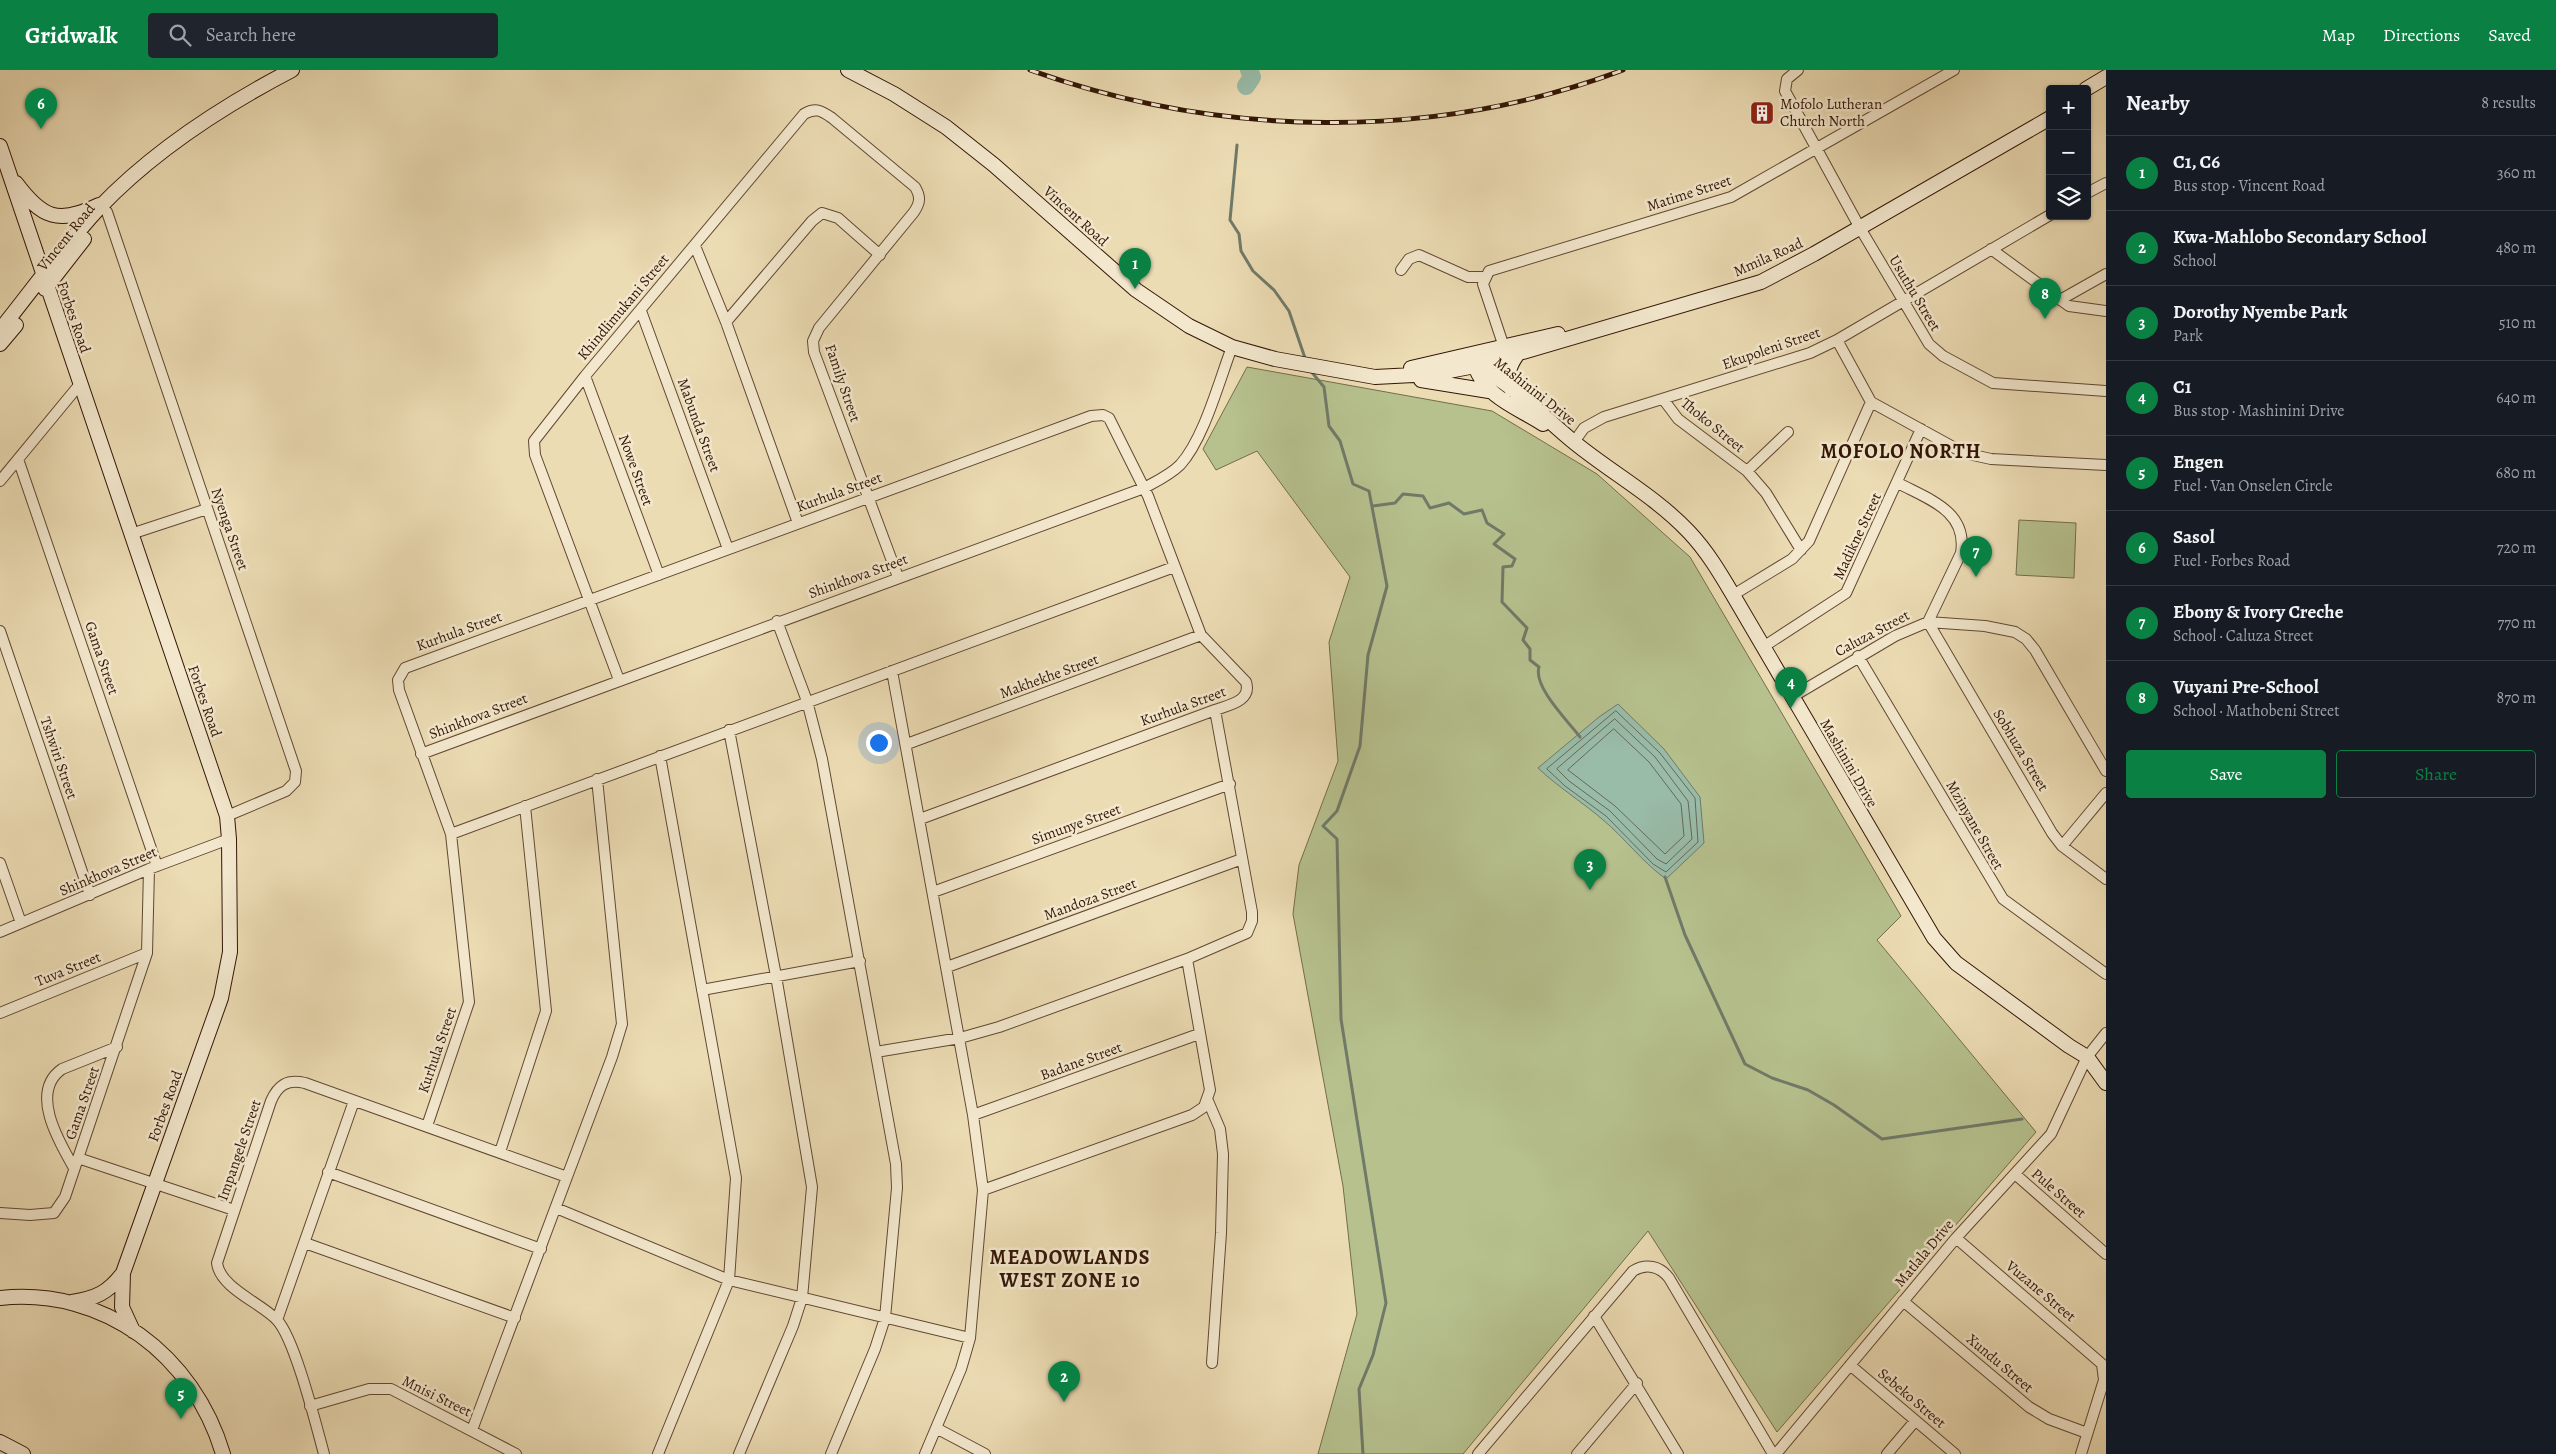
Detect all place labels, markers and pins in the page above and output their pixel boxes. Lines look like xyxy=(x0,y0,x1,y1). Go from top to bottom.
pin: 6 xyxy=(25,88,57,129)
place label: Mofolo Lutheran Church North xyxy=(1780,94,1882,131)
building icon: Mofolo Lutheran Church North xyxy=(1749,100,1775,126)
pin: 1 xyxy=(1119,248,1151,289)
pin: 8 xyxy=(2029,278,2061,319)
pin: 7 xyxy=(1960,536,1992,577)
pin: 4 xyxy=(1775,667,1807,708)
pin: 3 xyxy=(1574,849,1606,890)
pin: 2 xyxy=(1048,1361,1080,1402)
pin: 5 xyxy=(165,1378,197,1419)

